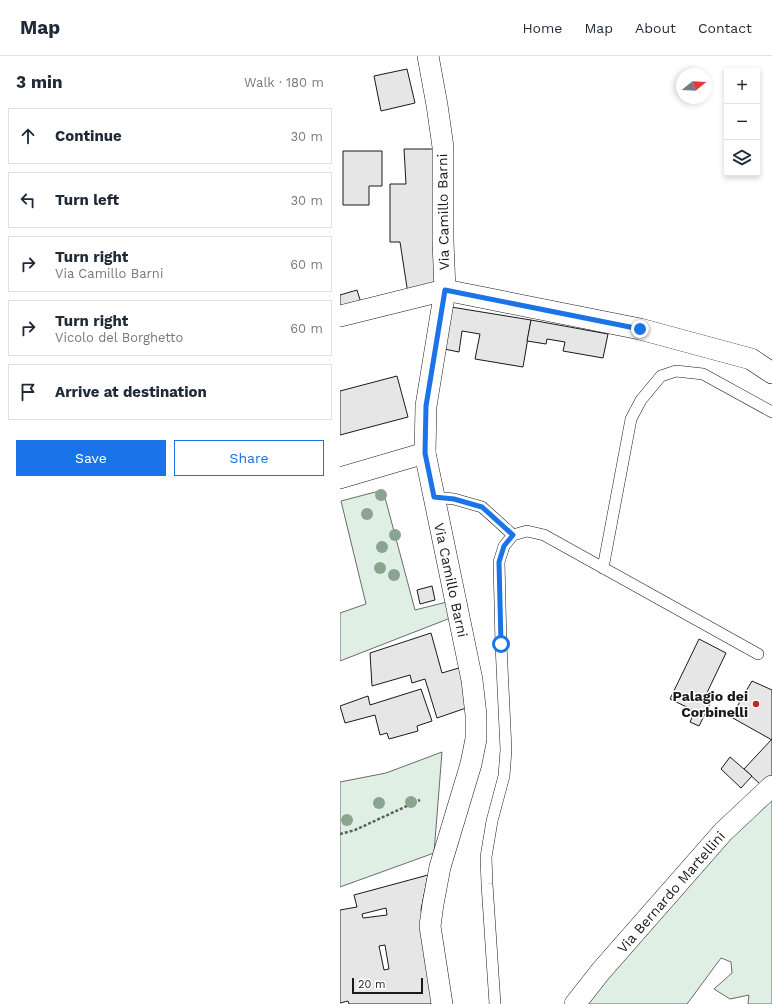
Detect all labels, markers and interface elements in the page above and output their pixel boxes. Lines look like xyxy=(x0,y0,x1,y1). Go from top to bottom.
text: Map xyxy=(20,16,60,39)
text: Home xyxy=(522,20,562,36)
text: Map xyxy=(584,20,613,36)
text: About xyxy=(635,20,676,36)
text: Contact xyxy=(698,20,752,36)
north arrow xyxy=(676,68,712,104)
map controls xyxy=(724,68,760,176)
button: + xyxy=(724,68,760,104)
text: 3 min xyxy=(16,72,62,92)
text: Walk · 180 m xyxy=(244,75,324,90)
button: − xyxy=(724,104,760,140)
icon: ahead xyxy=(17,125,39,147)
text: Continue xyxy=(55,127,122,145)
text: 30 m xyxy=(291,129,323,144)
button: layers xyxy=(724,140,760,176)
street label: Via Camillo Barni xyxy=(434,154,452,270)
icon: left xyxy=(17,189,39,211)
text: Turn left xyxy=(55,191,119,209)
text: 30 m xyxy=(291,193,323,208)
text: Turn right xyxy=(55,248,128,266)
icon: right xyxy=(17,253,39,275)
text: 60 m xyxy=(290,257,323,272)
text: Via Camillo Barni xyxy=(55,266,163,281)
text: Turn right xyxy=(55,312,128,330)
icon: right xyxy=(17,317,39,339)
route end xyxy=(631,320,649,338)
text: 60 m xyxy=(290,321,323,336)
text: Vicolo del Borghetto xyxy=(55,330,183,345)
icon: arrive xyxy=(17,381,39,403)
text: Arrive at destination xyxy=(55,383,207,401)
button: Save xyxy=(16,440,166,476)
button: Share xyxy=(174,440,324,476)
street label: Via Camillo Barni xyxy=(431,521,471,639)
route start xyxy=(492,635,510,653)
place label: Palagio dei Corbinelli xyxy=(672,688,748,720)
marker: Palagio dei Corbinelli xyxy=(751,699,761,709)
street label: Via Bernardo Martellini xyxy=(614,828,728,956)
scale bar xyxy=(352,976,423,995)
text: 20 m xyxy=(358,978,386,991)

